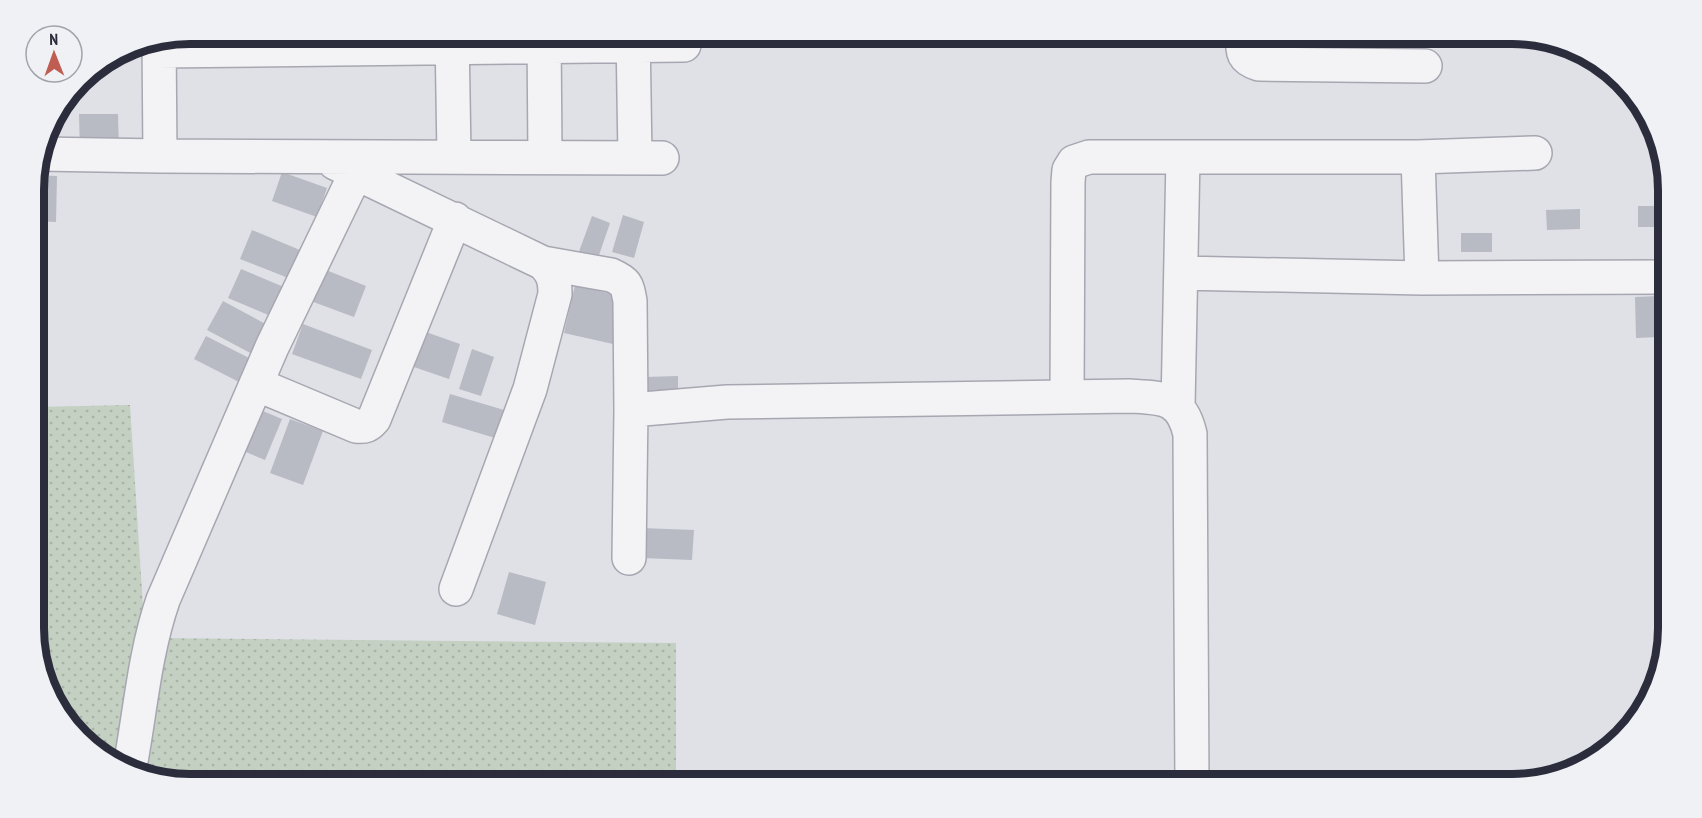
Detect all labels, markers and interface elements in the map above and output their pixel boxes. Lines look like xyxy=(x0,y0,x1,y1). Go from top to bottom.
north arrow xyxy=(24,24,84,84)
text: N xyxy=(49,29,58,49)

